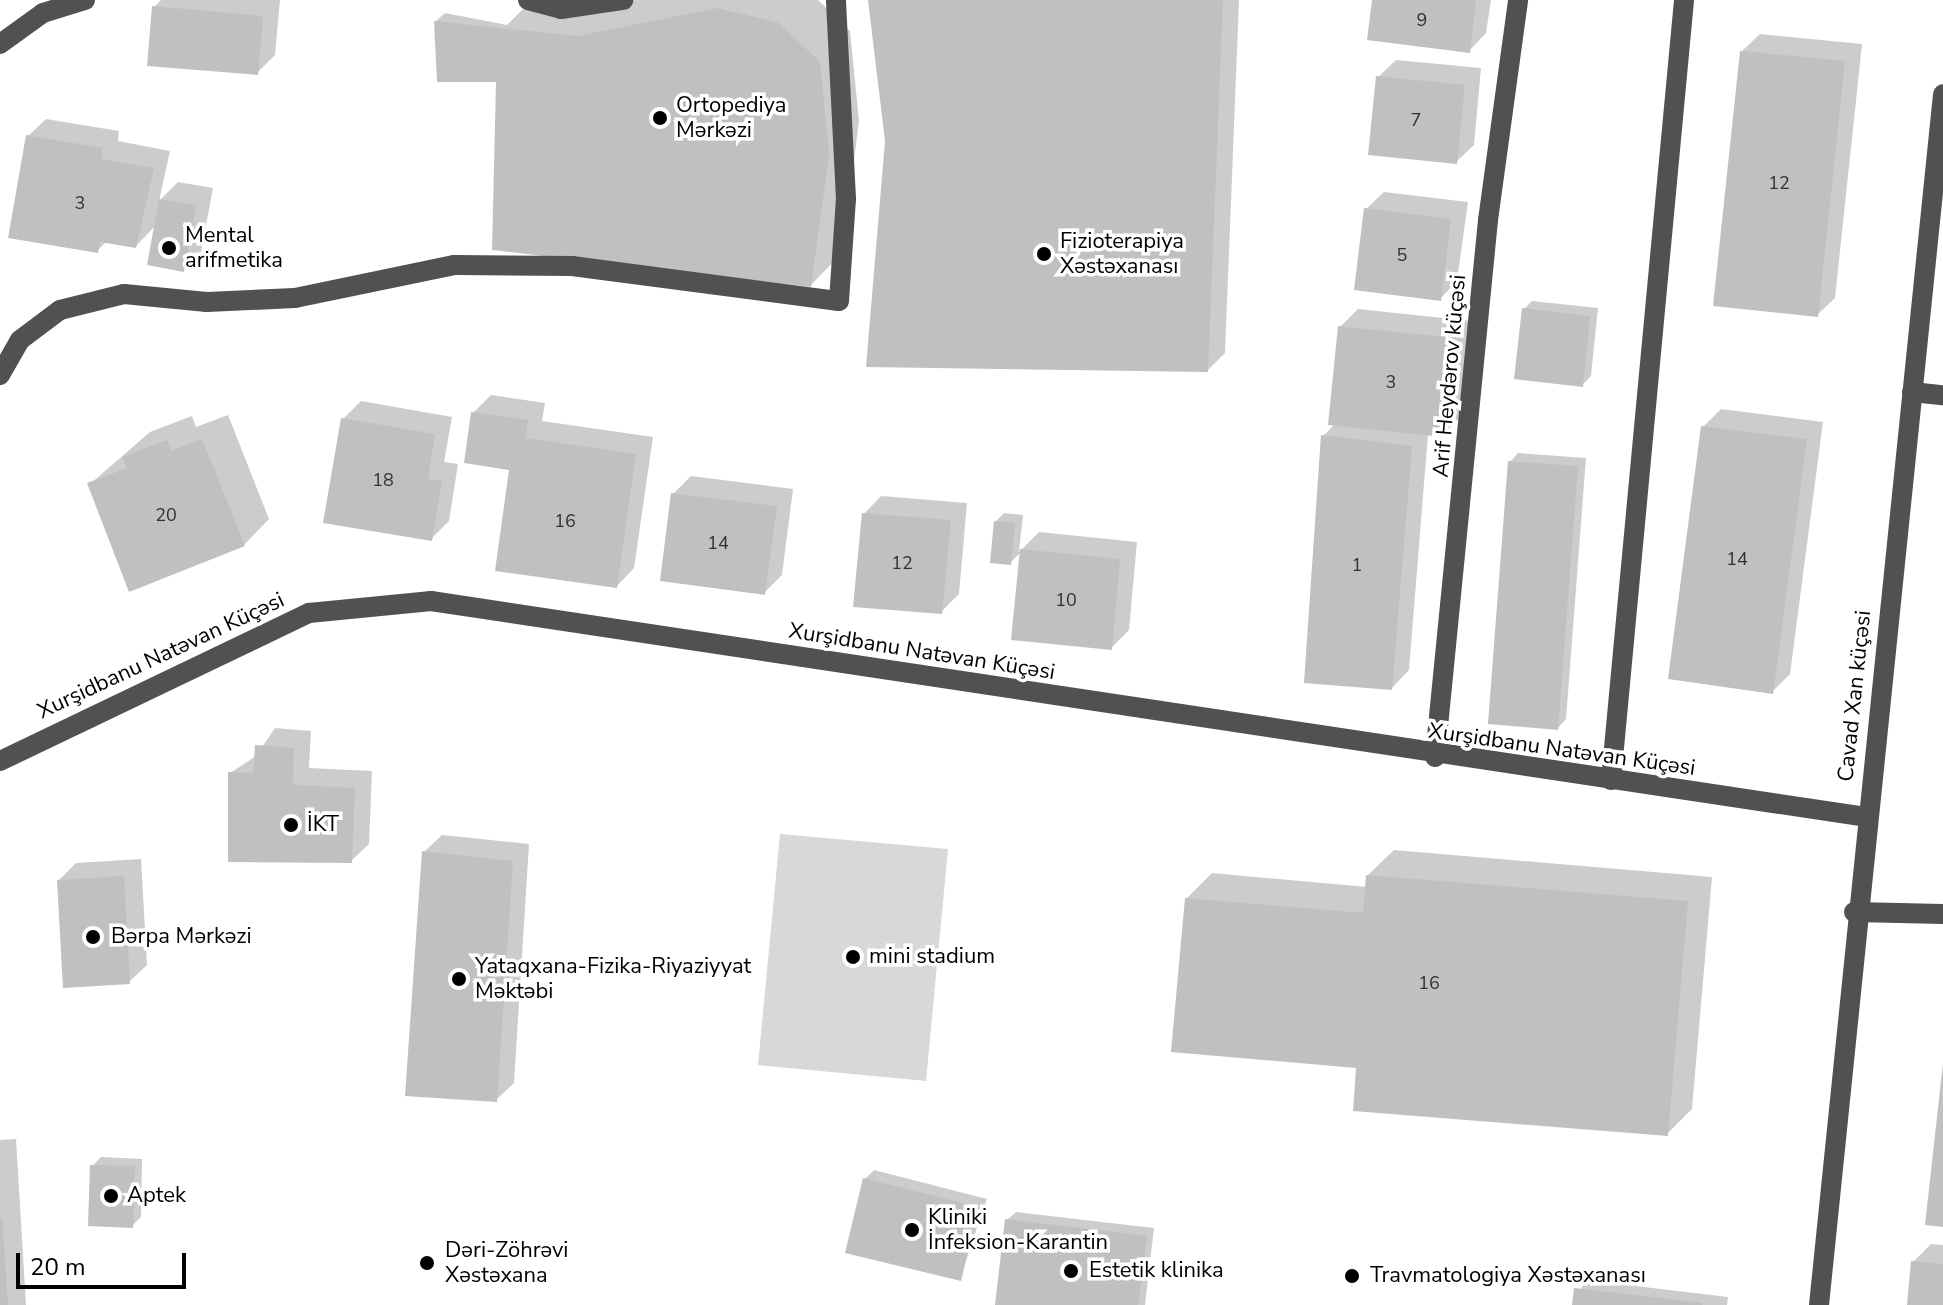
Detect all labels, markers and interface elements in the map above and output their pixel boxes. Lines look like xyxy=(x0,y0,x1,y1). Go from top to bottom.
house number: 9 xyxy=(1417,9,1427,31)
place label: Ortopediya Mərkəzi xyxy=(676,92,786,144)
marker: Ortopediya Mərkəzi xyxy=(651,109,669,127)
house number: 7 xyxy=(1411,109,1421,131)
house number: 12 xyxy=(1768,172,1790,194)
house number: 3 xyxy=(75,192,85,214)
place label: Mental arifmetika xyxy=(185,222,283,274)
place label: Fizioterapiya Xəstəxanası xyxy=(1060,228,1184,280)
marker: Mental arifmetika xyxy=(160,239,178,257)
house number: 5 xyxy=(1397,244,1407,266)
marker: Fizioterapiya Xəstəxanası xyxy=(1035,245,1053,263)
street label: Arif Heydərov küçəsi xyxy=(1428,274,1472,478)
house number: 3 xyxy=(1386,371,1396,393)
house number: 18 xyxy=(372,469,394,491)
house number: 20 xyxy=(155,504,177,526)
house number: 16 xyxy=(554,510,576,532)
house number: 14 xyxy=(707,532,729,554)
house number: 14 xyxy=(1726,548,1748,570)
house number: 12 xyxy=(891,552,913,574)
house number: 1 xyxy=(1352,554,1362,576)
street label: Xurşidbanu Natəvan Küçəsi xyxy=(33,587,289,725)
house number: 10 xyxy=(1055,589,1077,611)
street label: Cavad Xan küçəsi xyxy=(1833,609,1877,783)
street label: Xurşidbanu Natəvan Küçəsi xyxy=(787,618,1057,686)
street label: Xurşidbanu Natəvan Küçəsi xyxy=(1427,718,1697,782)
place label: İKT xyxy=(307,812,339,838)
marker: İKT xyxy=(282,816,300,834)
place label: Bərpa Mərkəzi xyxy=(111,924,252,950)
marker: Bərpa Mərkəzi xyxy=(82,926,104,948)
place label: mini stadium xyxy=(869,944,995,970)
marker: mini stadium xyxy=(844,948,862,966)
place label: Yataqxana-Fizika-Riyaziyyat Məktəbi xyxy=(475,953,751,1004)
marker: Yataqxana-Fizika-Riyaziyyat Məktəbi xyxy=(450,970,468,988)
house number: 16 xyxy=(1418,972,1440,994)
place label: Aptek xyxy=(127,1183,186,1209)
marker: Aptek xyxy=(102,1187,120,1205)
place label: Kliniki İnfeksion-Karantin xyxy=(928,1204,1108,1256)
marker: Kliniki İnfeksion-Karantin xyxy=(903,1221,921,1239)
scale bar xyxy=(20,1237,190,1287)
place label: Dəri-Zöhrəvi Xəstəxana xyxy=(445,1237,568,1288)
text: 20 m xyxy=(30,1251,86,1283)
marker: Dəri-Zöhrəvi Xəstəxana xyxy=(416,1252,438,1274)
place label: Estetik klinika xyxy=(1089,1258,1224,1284)
marker: Estetik klinika xyxy=(1060,1260,1082,1282)
place label: Travmatologiya Xəstəxanası xyxy=(1370,1263,1646,1289)
marker: Travmatologiya Xəstəxanası xyxy=(1341,1265,1363,1287)

